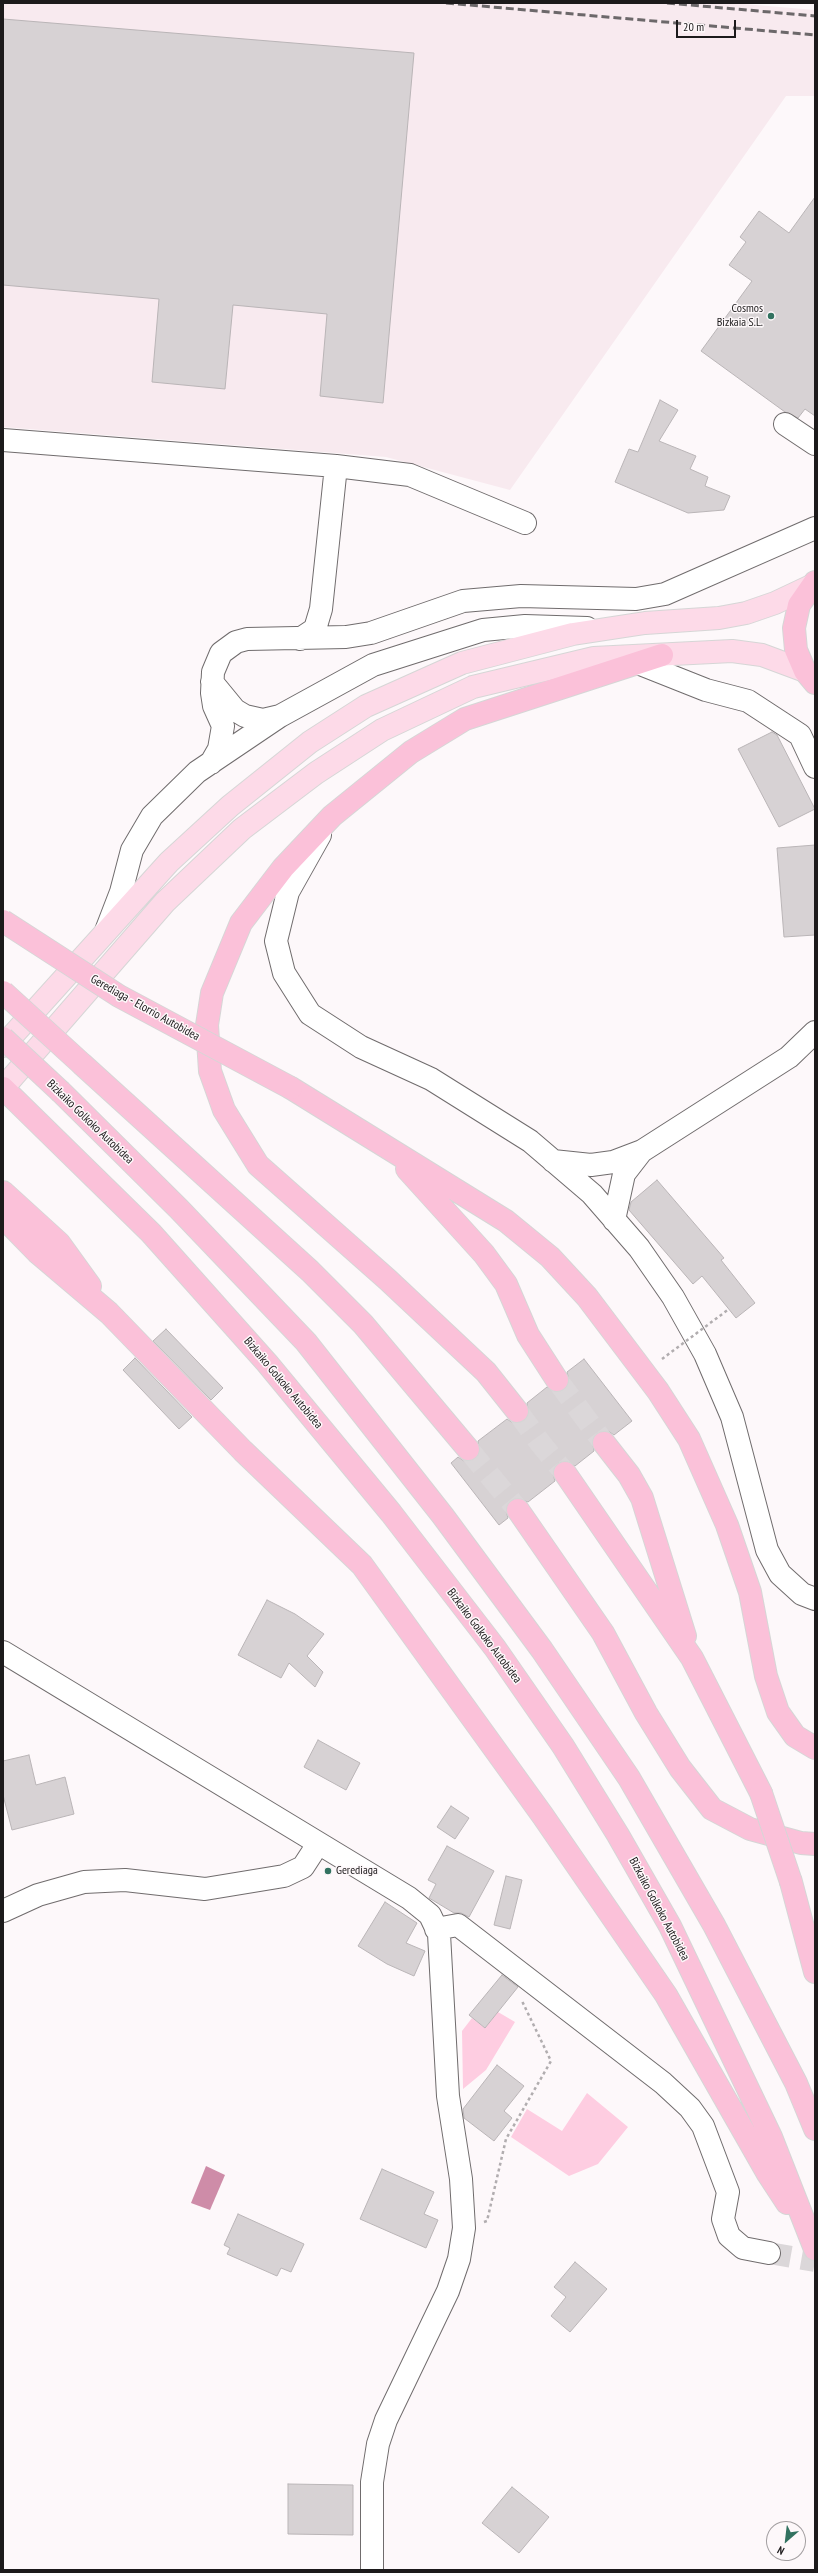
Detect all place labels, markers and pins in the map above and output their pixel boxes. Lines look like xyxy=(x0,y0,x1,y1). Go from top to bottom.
place label: Cosmos Bizkaia S.L. xyxy=(717,302,763,330)
marker: Cosmos Bizkaia S.L. xyxy=(766,311,776,321)
place label: Gerediaga xyxy=(336,1864,378,1878)
marker: Gerediaga xyxy=(323,1866,333,1876)

